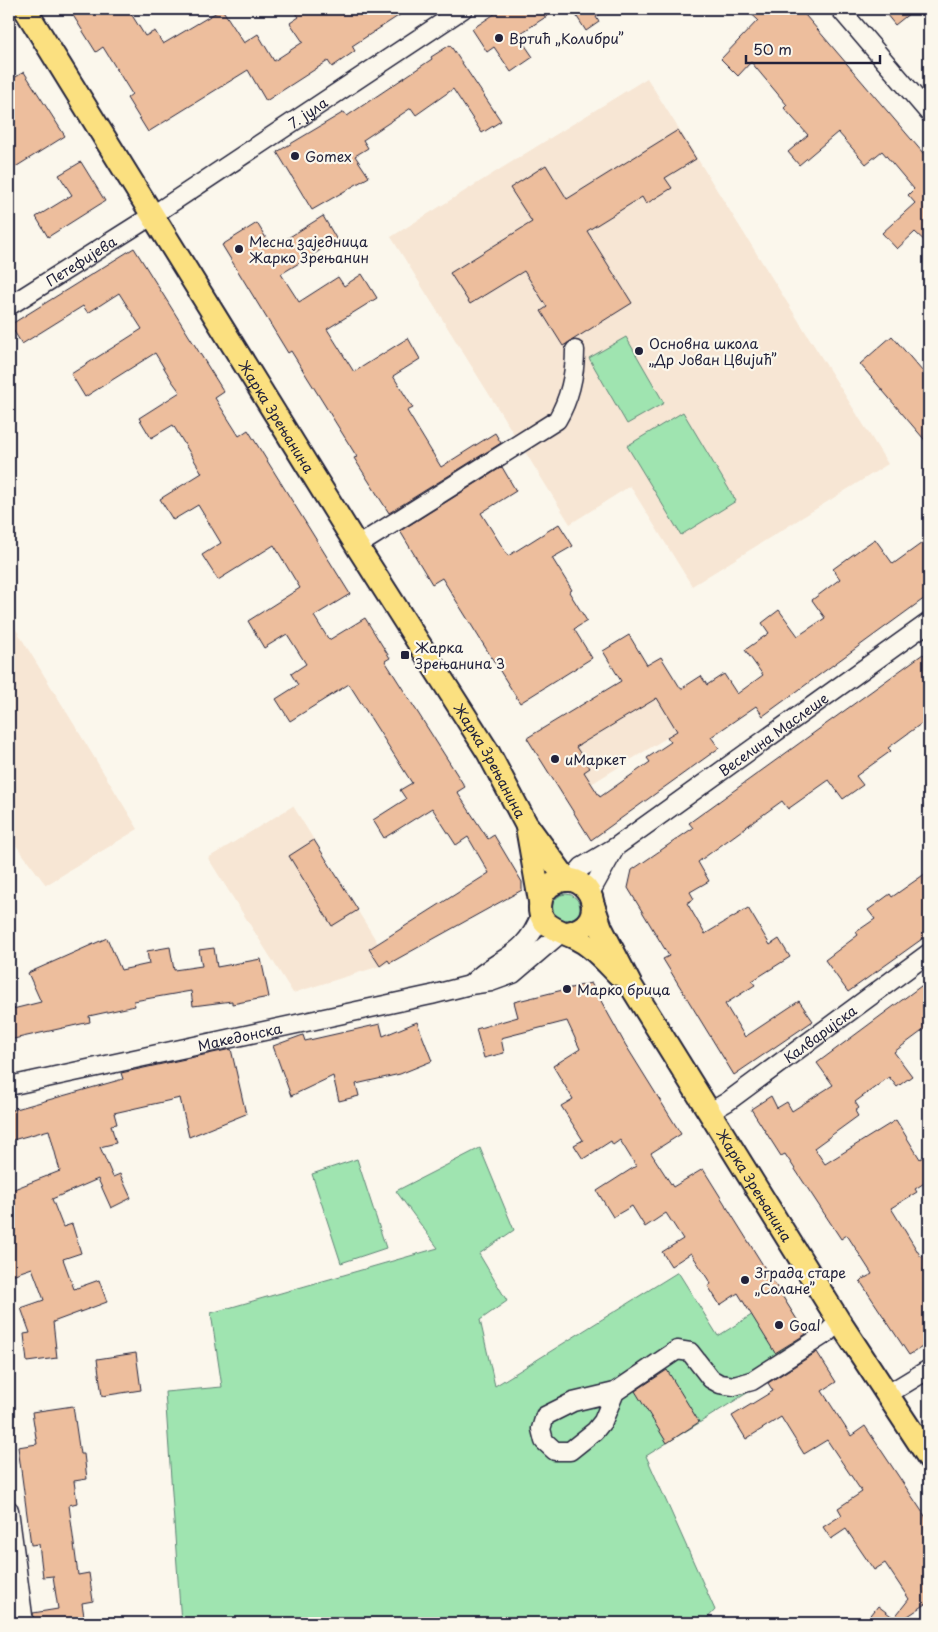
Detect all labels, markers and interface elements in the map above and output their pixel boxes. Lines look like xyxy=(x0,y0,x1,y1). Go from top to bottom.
place label: Вртић „Колибри” xyxy=(509,28,624,49)
marker: Вртић „Колибри” xyxy=(493,32,505,44)
scale bar xyxy=(746,32,879,64)
text: 50 m xyxy=(753,37,792,60)
street label: 7. јула xyxy=(284,91,332,133)
place label: Gomex xyxy=(305,146,352,167)
marker: Gomex xyxy=(289,150,301,162)
street label: Петефијева xyxy=(41,230,121,291)
place label: Месна заједница Жарко Зрењанин xyxy=(249,231,369,268)
marker: Месна заједница Жарко Зрењанин xyxy=(233,243,245,255)
place label: Основна школа „Др Јован Цвијић” xyxy=(649,333,777,370)
marker: Основна школа „Др Јован Цвијић” xyxy=(633,345,645,357)
street label: Жарка Зрењанина xyxy=(234,356,320,477)
place label: Жарка Зрењанина 3 xyxy=(415,637,505,674)
marker: Жарка Зрењанина 3 xyxy=(399,649,411,661)
street label: Веселина Маслеше xyxy=(714,687,833,781)
street label: Жарка Зрењанина xyxy=(449,699,532,822)
place label: иМаркет xyxy=(565,749,626,770)
marker: иМаркет xyxy=(549,753,561,765)
place label: Марко брица xyxy=(577,979,670,1000)
marker: Марко брица xyxy=(561,983,573,995)
street label: Калваријска xyxy=(779,999,861,1068)
street label: Македонска xyxy=(196,1017,284,1056)
street label: Жарка Зрењанина xyxy=(712,1125,798,1246)
place label: Зграда старе „Солане” xyxy=(754,1262,846,1299)
marker: Зграда старе „Солане” xyxy=(739,1274,751,1286)
place label: Goal xyxy=(789,1315,821,1336)
marker: Goal xyxy=(773,1319,785,1331)

